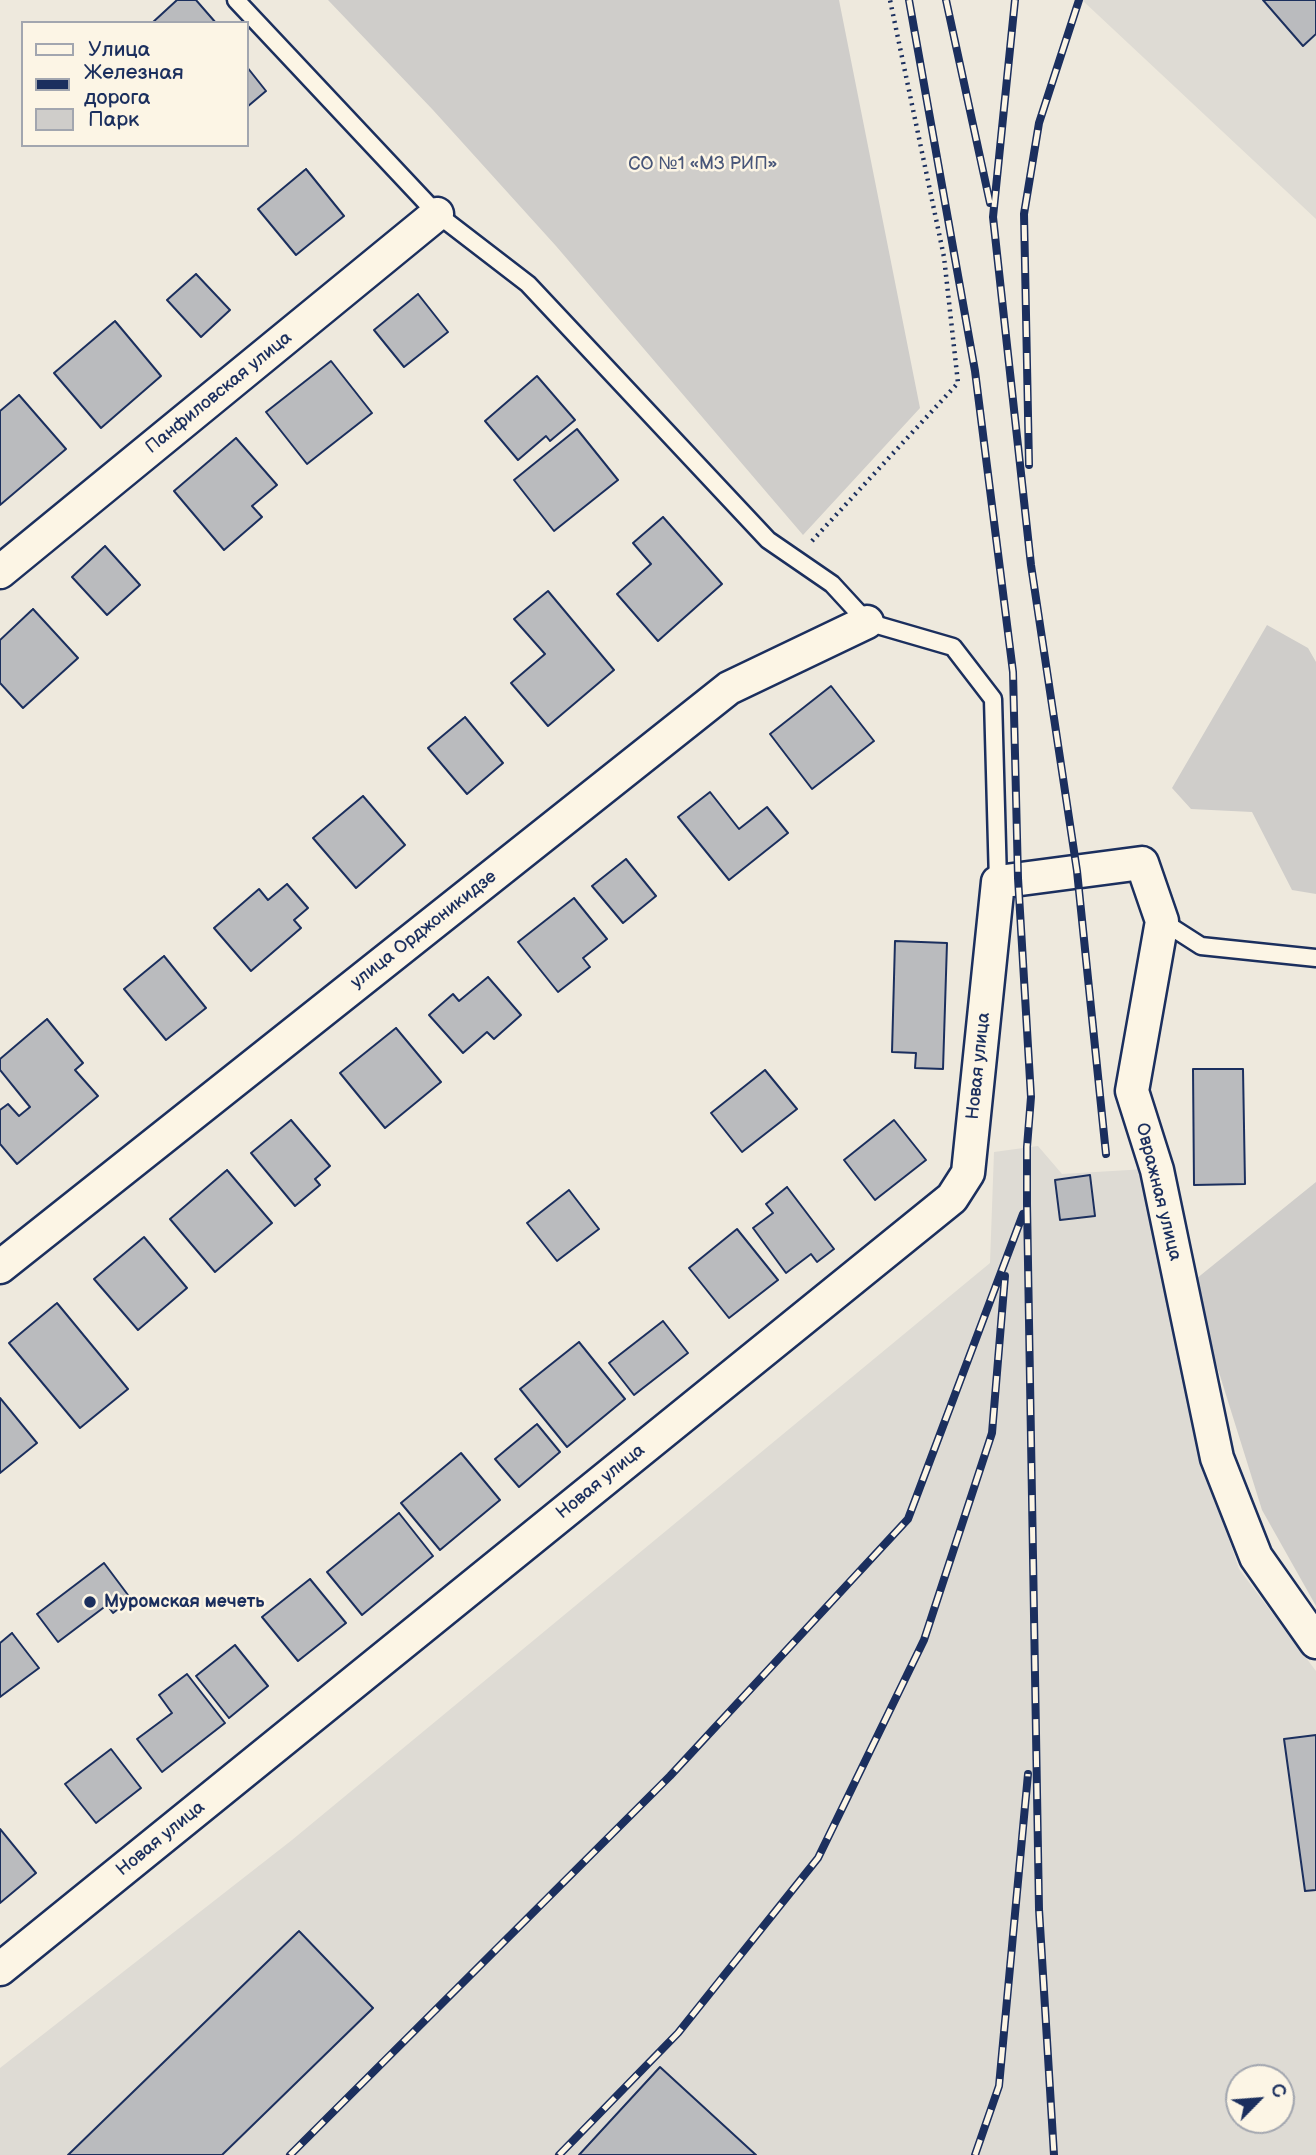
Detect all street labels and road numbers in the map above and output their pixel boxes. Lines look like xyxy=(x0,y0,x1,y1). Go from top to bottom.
street label: Панфиловская улица xyxy=(142,327,296,459)
street label: улица Орджоникидзе xyxy=(347,866,501,994)
street label: Новая улица xyxy=(963,1011,995,1121)
street label: Овражная улица xyxy=(1130,1121,1186,1263)
street label: Новая улица xyxy=(552,1440,650,1524)
street label: Новая улица xyxy=(112,1797,210,1881)

